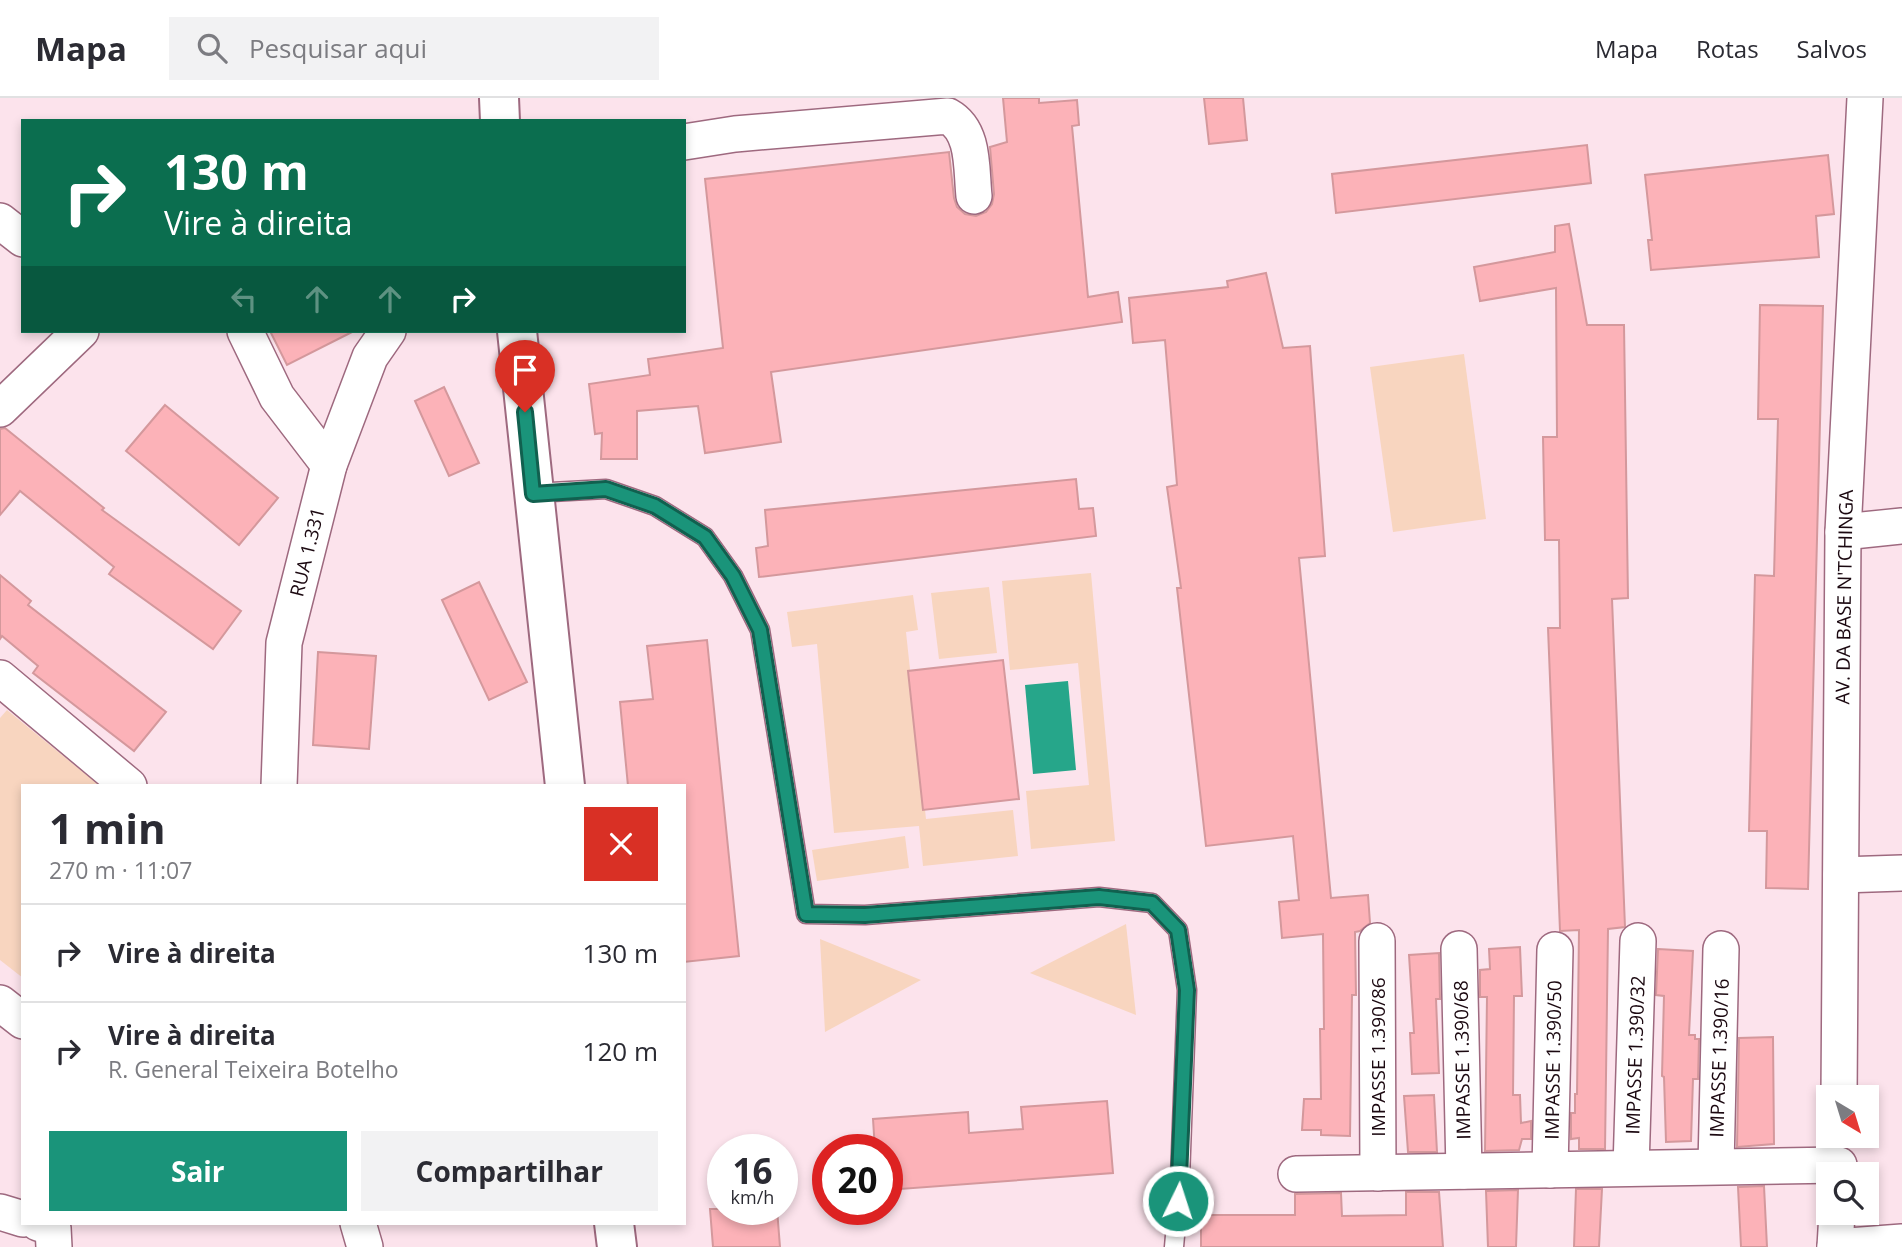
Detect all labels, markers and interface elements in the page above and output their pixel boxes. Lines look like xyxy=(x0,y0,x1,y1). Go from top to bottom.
search box xyxy=(169,17,659,80)
text: Mapa xyxy=(35,26,127,71)
icon: search xyxy=(193,29,231,67)
text: Pesquisar aqui xyxy=(249,30,427,66)
text: Mapa xyxy=(1595,32,1658,65)
text: Rotas xyxy=(1696,32,1759,65)
text: Salvos xyxy=(1797,32,1867,65)
text: 130 m xyxy=(164,138,309,204)
icon: right xyxy=(49,147,140,238)
text: Vire à direita xyxy=(164,201,353,244)
icon: left xyxy=(225,280,263,318)
icon: ahead xyxy=(298,280,336,318)
icon: ahead xyxy=(371,280,409,318)
icon: right xyxy=(444,280,482,318)
pin xyxy=(495,340,555,412)
icon: arrive xyxy=(506,351,544,389)
street label: AV. DA BASE N'TCHINGA xyxy=(1829,490,1859,704)
street label: RUA 1.331 xyxy=(283,505,331,599)
text: 1 min xyxy=(49,799,166,856)
button: close xyxy=(584,807,658,881)
text: 270 m · 11:07 xyxy=(49,854,192,886)
icon: right xyxy=(49,934,87,972)
text: Vire à direita xyxy=(108,935,276,971)
text: 130 m xyxy=(583,935,658,971)
street label: IMPASSE 1.390/32 xyxy=(1619,975,1651,1135)
street label: IMPASSE 1.390/86 xyxy=(1365,977,1391,1137)
street label: IMPASSE 1.390/16 xyxy=(1703,978,1735,1138)
street label: IMPASSE 1.390/68 xyxy=(1448,980,1476,1140)
street label: IMPASSE 1.390/50 xyxy=(1539,980,1567,1140)
text: Vire à direita xyxy=(108,1017,276,1053)
icon: right xyxy=(49,1032,87,1070)
text: 120 m xyxy=(583,1033,658,1069)
text: R. General Teixeira Botelho xyxy=(108,1053,399,1085)
north arrow xyxy=(1816,1085,1880,1148)
map controls xyxy=(1816,1085,1879,1225)
button: Sair xyxy=(49,1131,347,1211)
button: Compartilhar xyxy=(361,1131,658,1211)
speed limit sign: 20 xyxy=(812,1134,903,1225)
text: 16 xyxy=(732,1147,773,1194)
button: search xyxy=(1816,1162,1879,1225)
position arrow xyxy=(1141,1164,1215,1238)
text: km/h xyxy=(731,1185,774,1209)

